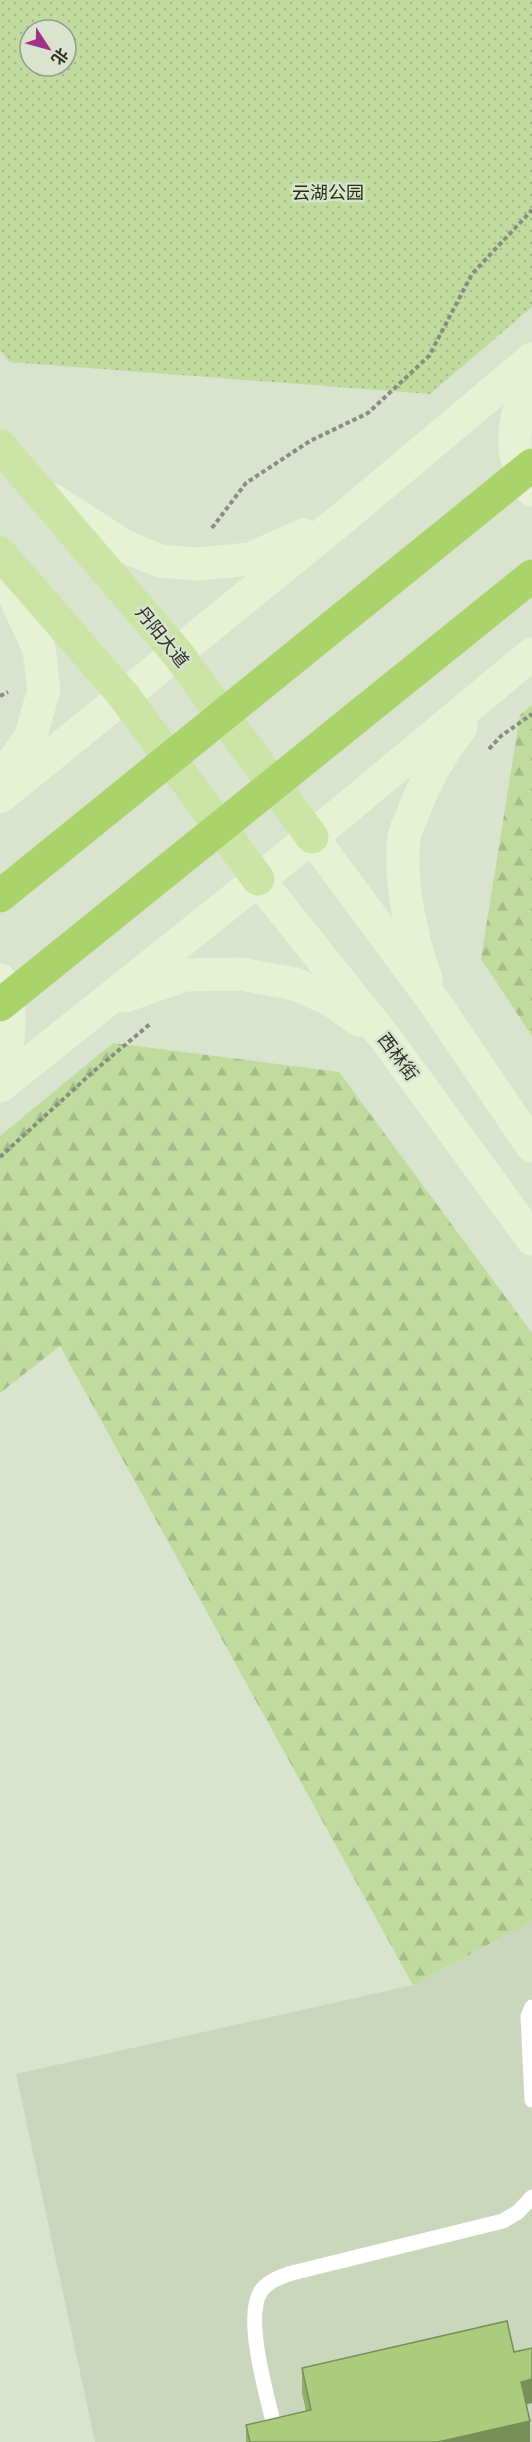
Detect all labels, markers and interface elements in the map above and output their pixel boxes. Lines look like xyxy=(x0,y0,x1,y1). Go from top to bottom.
north arrow xyxy=(18,18,78,78)
text: 北 xyxy=(46,43,73,69)
park label: 云湖公园 xyxy=(292,181,364,205)
street label: 丹阳大道 xyxy=(130,601,194,673)
street label: 西林街 xyxy=(372,1028,424,1086)

